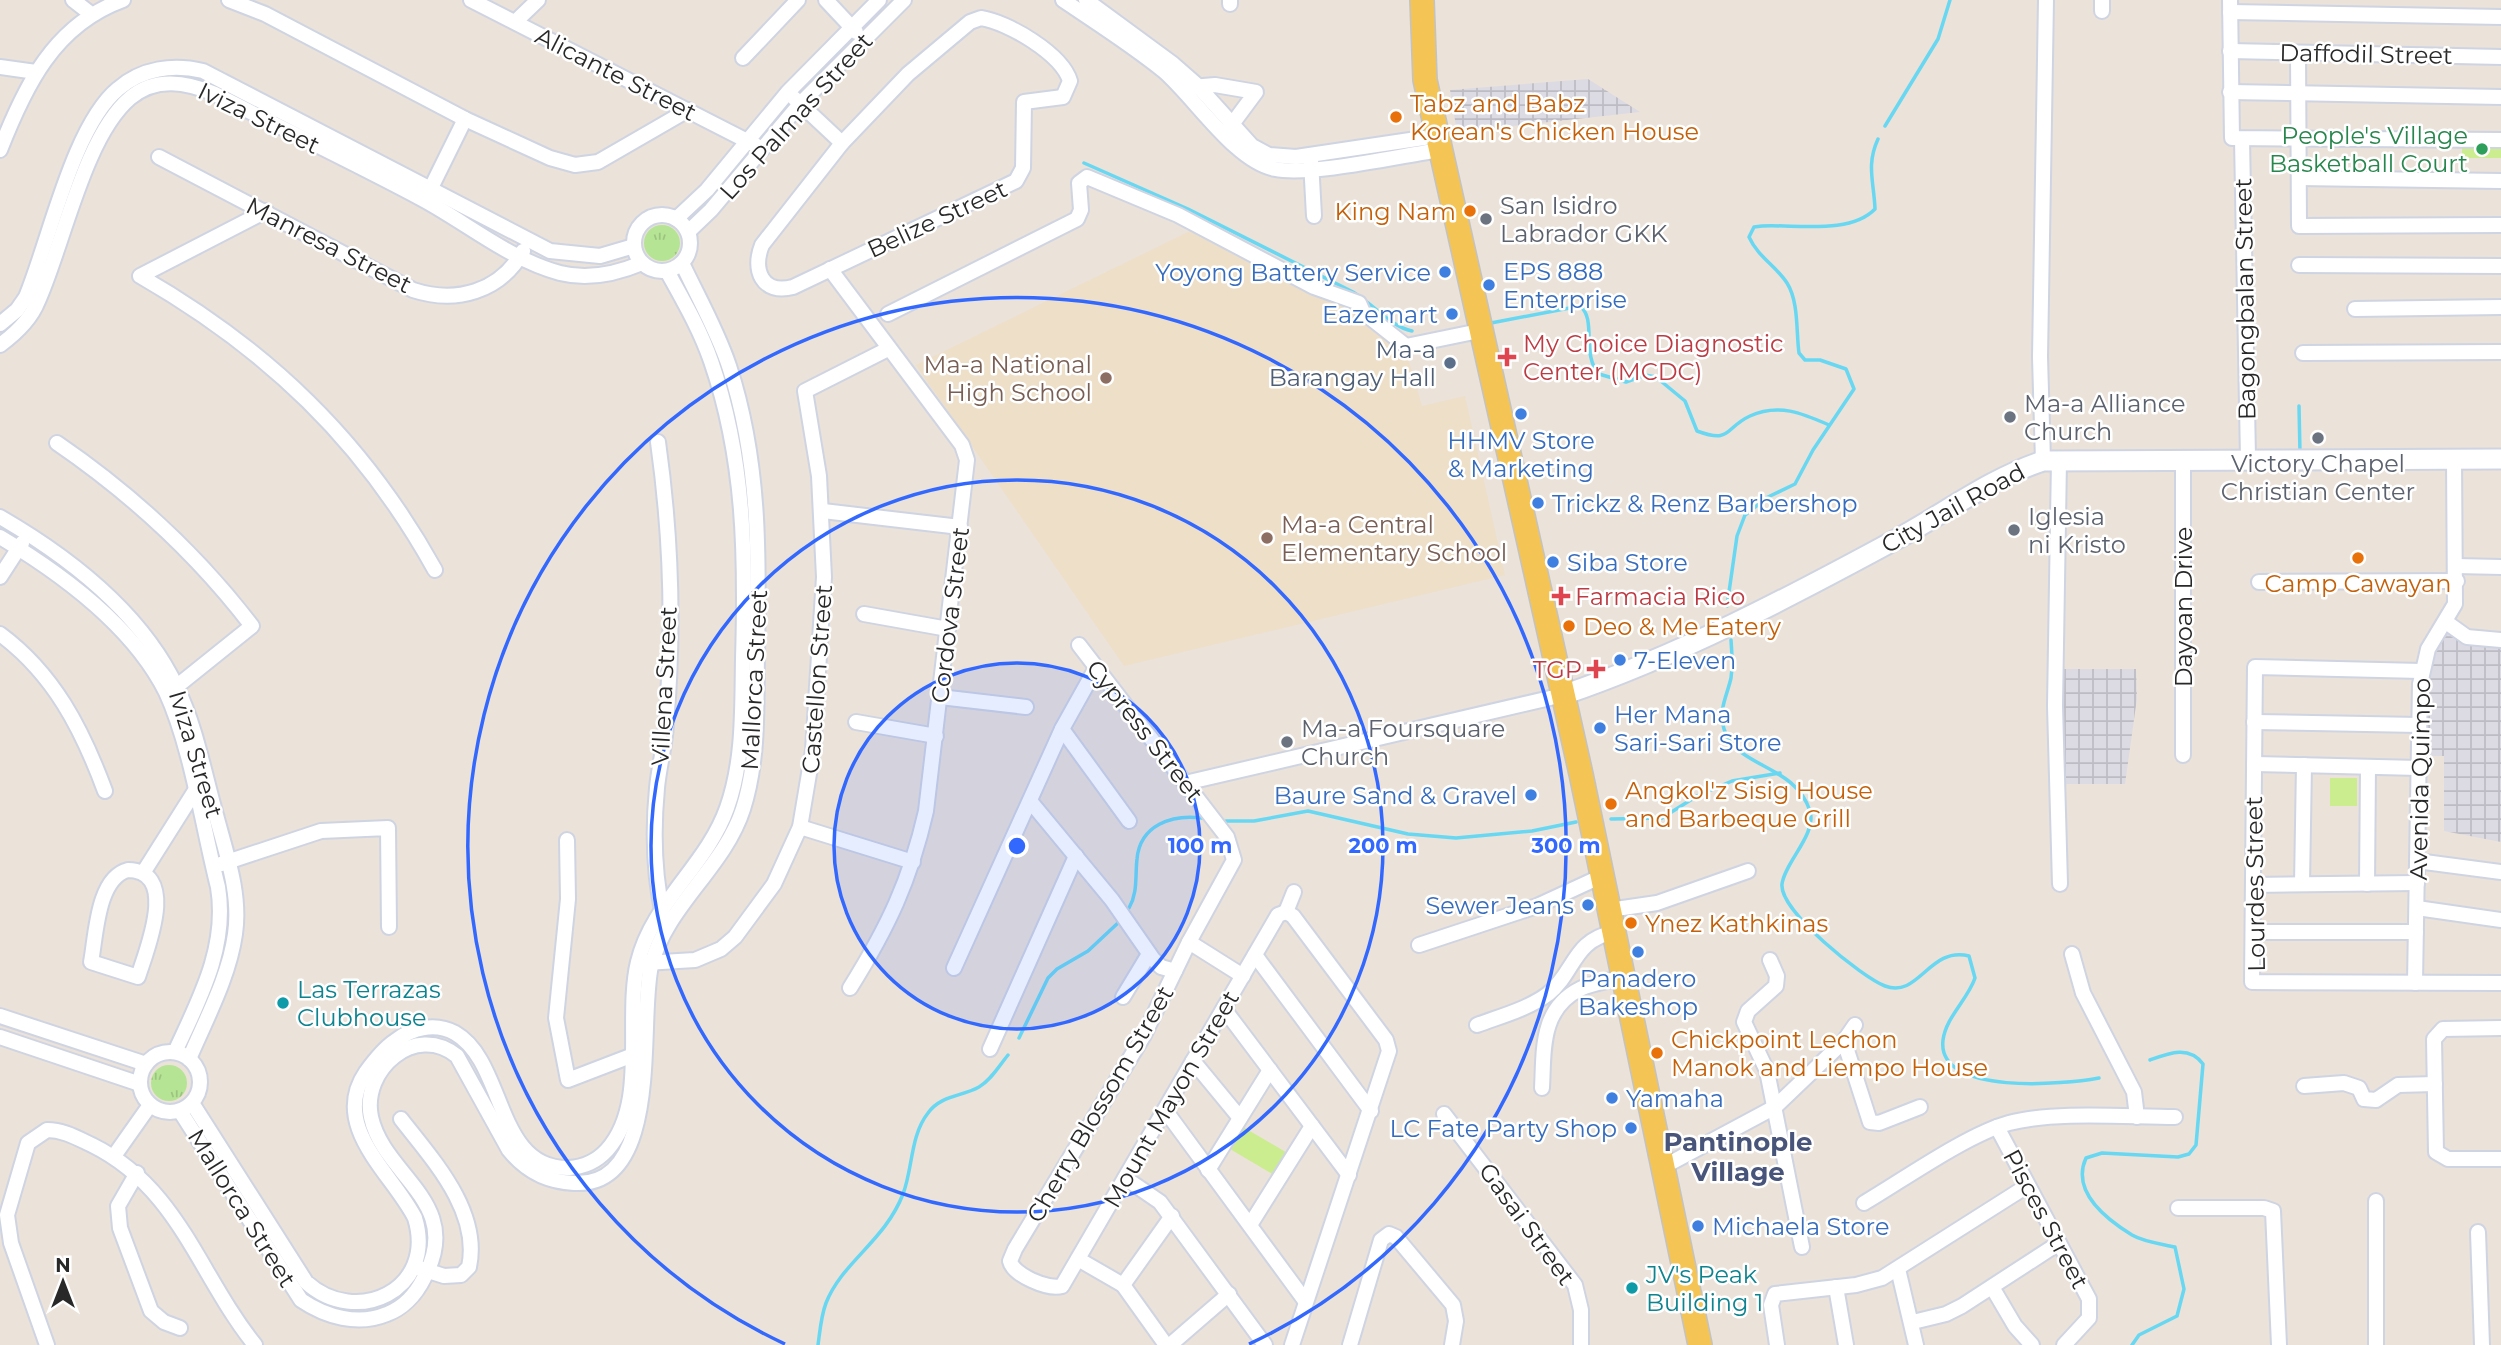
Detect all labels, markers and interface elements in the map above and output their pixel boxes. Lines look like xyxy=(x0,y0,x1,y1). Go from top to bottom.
street label: Alicante Street xyxy=(531,21,702,127)
street label: Los Palmas Street xyxy=(713,26,879,205)
street label: Daffodil Street xyxy=(2279,38,2453,70)
street label: Iviza Street xyxy=(193,76,325,160)
place label: Tabz and Babz Korean's Chicken House xyxy=(1410,89,1699,146)
marker: Tabz and Babz Korean's Chicken House xyxy=(1388,109,1404,125)
place label: People's Village Basketball Court xyxy=(2269,121,2468,178)
marker: People's Village Basketball Court xyxy=(2474,141,2490,157)
street label: Belize Street xyxy=(862,174,1012,264)
street label: Bagongbalan Street xyxy=(2228,177,2262,420)
street label: Manresa Street xyxy=(241,191,417,299)
place label: San Isidro Labrador GKK xyxy=(1500,191,1667,248)
place label: King Nam xyxy=(1334,197,1456,226)
marker: King Nam xyxy=(1462,203,1478,219)
marker: San Isidro Labrador GKK xyxy=(1478,211,1494,227)
place label: EPS 888 Enterprise xyxy=(1503,257,1627,314)
place label: Yoyong Battery Service xyxy=(1155,258,1431,287)
marker: Yoyong Battery Service xyxy=(1437,264,1453,280)
marker: EPS 888 Enterprise xyxy=(1481,277,1497,293)
place label: Eazemart xyxy=(1322,300,1438,329)
marker: Eazemart xyxy=(1444,306,1460,322)
place label: My Choice Diagnostic Center (MCDC) xyxy=(1523,329,1784,386)
place label: Ma-a Barangay Hall xyxy=(1269,335,1436,392)
marker: My Choice Diagnostic Center (MCDC) xyxy=(1497,347,1517,367)
place label: Ma-a National High School xyxy=(924,350,1092,407)
marker: Ma-a Barangay Hall xyxy=(1442,355,1458,371)
marker: Ma-a National High School xyxy=(1098,370,1114,386)
place label: Ma-a Alliance Church xyxy=(2024,389,2185,446)
marker: HHMV Store & Marketing xyxy=(1513,406,1529,422)
marker: Ma-a Alliance Church xyxy=(2002,409,2018,425)
place label: HHMV Store & Marketing xyxy=(1447,426,1595,483)
marker: Victory Chapel Christian Center xyxy=(2310,430,2326,446)
place label: Victory Chapel Christian Center xyxy=(2221,449,2415,506)
street label: City Jail Road xyxy=(1876,457,2030,559)
place label: Trickz & Renz Barbershop xyxy=(1552,489,1858,518)
marker: Trickz & Renz Barbershop xyxy=(1530,495,1546,511)
place label: Iglesia ni Kristo xyxy=(2028,502,2126,559)
place label: Ma-a Central Elementary School xyxy=(1281,510,1507,567)
marker: Iglesia ni Kristo xyxy=(2006,522,2022,538)
street label: Cordova Street xyxy=(925,525,975,705)
street label: Dayoan Drive xyxy=(2169,527,2198,687)
marker: Ma-a Central Elementary School xyxy=(1259,530,1275,546)
place label: Siba Store xyxy=(1567,548,1688,577)
marker: Camp Cawayan xyxy=(2350,550,2366,566)
marker: Siba Store xyxy=(1545,554,1561,570)
place label: Camp Cawayan xyxy=(2264,569,2452,598)
place label: Farmacia Rico xyxy=(1575,582,1745,611)
street label: Castellon Street xyxy=(796,583,838,775)
marker: Farmacia Rico xyxy=(1553,588,1569,604)
street label: Mallorca Street xyxy=(735,589,773,771)
street label: Villena Street xyxy=(645,605,683,766)
place label: Deo & Me Eatery xyxy=(1583,612,1781,641)
marker: Deo & Me Eatery xyxy=(1561,618,1577,634)
place label: 7-Eleven xyxy=(1634,646,1736,675)
marker: 7-Eleven xyxy=(1612,652,1628,668)
street label: Cypress Street xyxy=(1081,654,1210,808)
place label: TGP xyxy=(1533,655,1582,684)
marker: TGP xyxy=(1588,661,1604,677)
street label: Avenida Quimpo xyxy=(2404,677,2436,881)
street label: Iviza Street xyxy=(163,687,229,822)
place label: Her Mana Sari-Sari Store xyxy=(1614,700,1782,757)
place label: Ma-a Foursquare Church xyxy=(1301,714,1505,771)
marker: Her Mana Sari-Sari Store xyxy=(1592,720,1608,736)
marker: Ma-a Foursquare Church xyxy=(1279,734,1295,750)
place label: Angkol'z Sisig House and Barbeque Grill xyxy=(1625,776,1873,833)
place label: Baure Sand & Gravel xyxy=(1274,781,1517,810)
marker: Baure Sand & Gravel xyxy=(1523,787,1539,803)
marker: Angkol'z Sisig House and Barbeque Grill xyxy=(1603,796,1619,812)
street label: Lourdes Street xyxy=(2239,796,2271,972)
text: 100 m xyxy=(1168,833,1232,858)
text: 200 m xyxy=(1349,833,1417,858)
text: 300 m xyxy=(1531,833,1600,858)
centre of rings xyxy=(1005,834,1029,858)
place label: Sewer Jeans xyxy=(1426,891,1574,920)
marker: Sewer Jeans xyxy=(1580,897,1596,913)
place label: Ynez Kathkinas xyxy=(1645,909,1828,938)
marker: Ynez Kathkinas xyxy=(1623,915,1639,931)
marker: Panadero Bakeshop xyxy=(1630,944,1646,960)
place label: Panadero Bakeshop xyxy=(1578,964,1698,1021)
place label: Las Terrazas Clubhouse xyxy=(297,975,441,1032)
street label: Cherry Blossom Street xyxy=(1020,980,1180,1227)
street label: Mount Mayon Street xyxy=(1097,985,1245,1213)
marker: Las Terrazas Clubhouse xyxy=(275,995,291,1011)
place label: Chickpoint Lechon Manok and Liempo House xyxy=(1671,1025,1988,1082)
marker: Chickpoint Lechon Manok and Liempo House xyxy=(1649,1045,1665,1061)
place label: Yamaha xyxy=(1626,1084,1724,1113)
marker: Yamaha xyxy=(1604,1090,1620,1106)
place label: LC Fate Party Shop xyxy=(1389,1114,1617,1143)
marker: LC Fate Party Shop xyxy=(1623,1120,1639,1136)
street label: Mallorca Street xyxy=(182,1124,302,1293)
district label: Pantinople Village xyxy=(1663,1126,1813,1188)
street label: Pisces Street xyxy=(1997,1144,2095,1294)
street label: Gasai Street xyxy=(1473,1157,1581,1291)
place label: Michaela Store xyxy=(1712,1212,1889,1241)
marker: Michaela Store xyxy=(1690,1218,1706,1234)
north arrow xyxy=(28,1247,98,1317)
text: N xyxy=(55,1254,71,1277)
place label: JV's Peak Building 1 xyxy=(1645,1260,1763,1317)
marker: JV's Peak Building 1 xyxy=(1624,1280,1640,1296)

